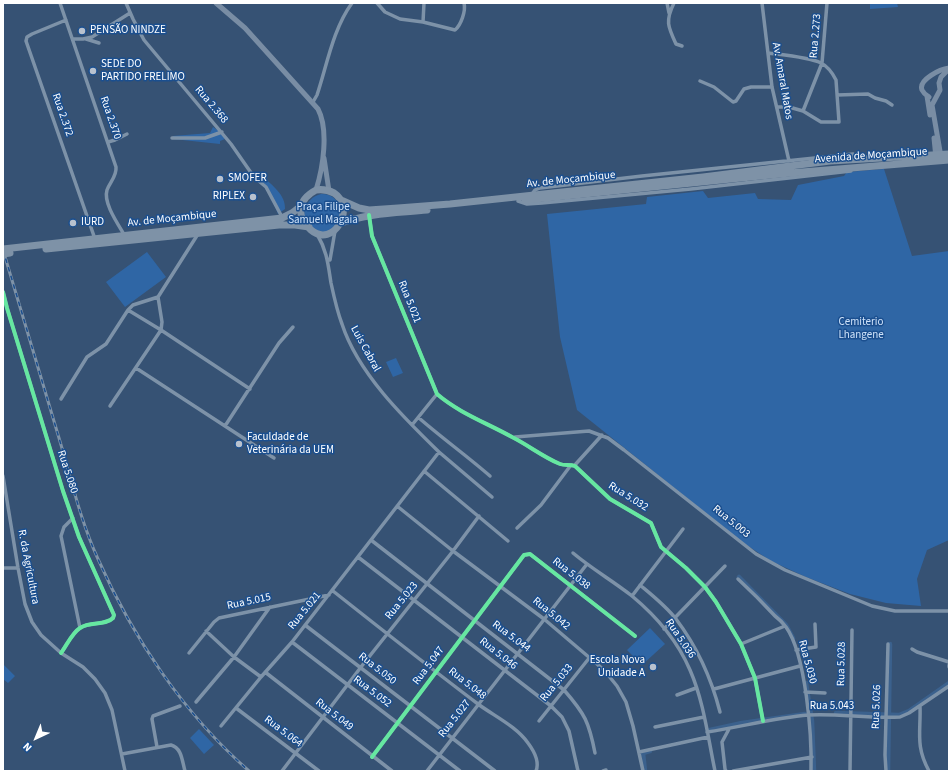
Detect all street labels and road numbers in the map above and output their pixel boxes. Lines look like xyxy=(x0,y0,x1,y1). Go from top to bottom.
street label: Rua 2.273 xyxy=(807,13,825,59)
street label: Av. Amaral Matos xyxy=(769,42,795,120)
street label: Rua 2.368 xyxy=(192,84,230,126)
street label: Rua 2.372 xyxy=(49,92,75,138)
street label: Rua 2.370 xyxy=(97,95,123,141)
street label: Avenida de Moçambique xyxy=(814,145,928,167)
street label: Av. de Moçambique xyxy=(526,169,616,191)
street label: Av. de Moçambique xyxy=(127,208,217,230)
street label: Rua 5.021 xyxy=(395,279,423,325)
street label: Luis Cabral xyxy=(347,324,383,374)
street label: Rua 5.080 xyxy=(54,449,80,495)
street label: Rua 5.032 xyxy=(606,480,650,514)
street label: Rua 5.003 xyxy=(710,503,752,541)
street label: R. da Agricultura xyxy=(14,529,42,605)
street label: Rua 5.038 xyxy=(549,555,593,593)
street label: Rua 5.023 xyxy=(383,580,421,622)
street label: Rua 5.021 xyxy=(286,590,324,632)
street label: Rua 5.015 xyxy=(226,591,272,613)
street label: Rua 5.042 xyxy=(530,595,572,633)
street label: Rua 5.036 xyxy=(662,617,698,661)
street label: Rua 5.044 xyxy=(489,618,533,656)
street label: Rua 5.046 xyxy=(476,635,520,673)
street label: Rua 5.030 xyxy=(795,639,819,685)
street label: Rua 5.028 xyxy=(835,642,849,686)
street label: Rua 5.047 xyxy=(410,644,448,688)
street label: Rua 5.050 xyxy=(355,650,399,688)
street label: Rua 5.033 xyxy=(538,662,576,704)
street label: Rua 5.048 xyxy=(445,665,489,703)
street label: Rua 5.052 xyxy=(350,673,394,711)
street label: Rua 5.026 xyxy=(870,684,884,730)
street label: Rua 5.049 xyxy=(312,696,356,734)
street label: Rua 5.027 xyxy=(436,697,474,741)
street label: Rua 5.043 xyxy=(810,700,854,714)
street label: Rua 5.064 xyxy=(261,713,305,751)

